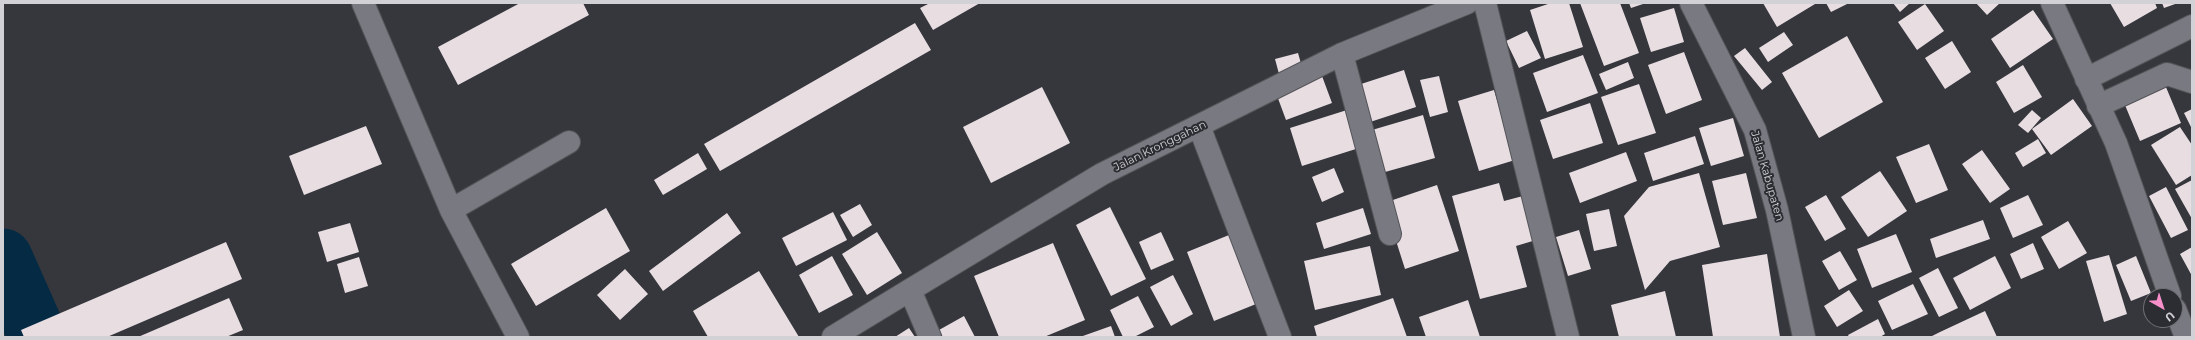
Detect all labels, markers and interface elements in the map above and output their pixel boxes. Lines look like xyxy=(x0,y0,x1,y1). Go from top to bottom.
street label: Jalan Kronggahan xyxy=(1112,118,1208,174)
street label: Jalan Kabupaten xyxy=(1748,129,1786,223)
north arrow xyxy=(2143,288,2183,328)
text: U xyxy=(2162,308,2178,325)

